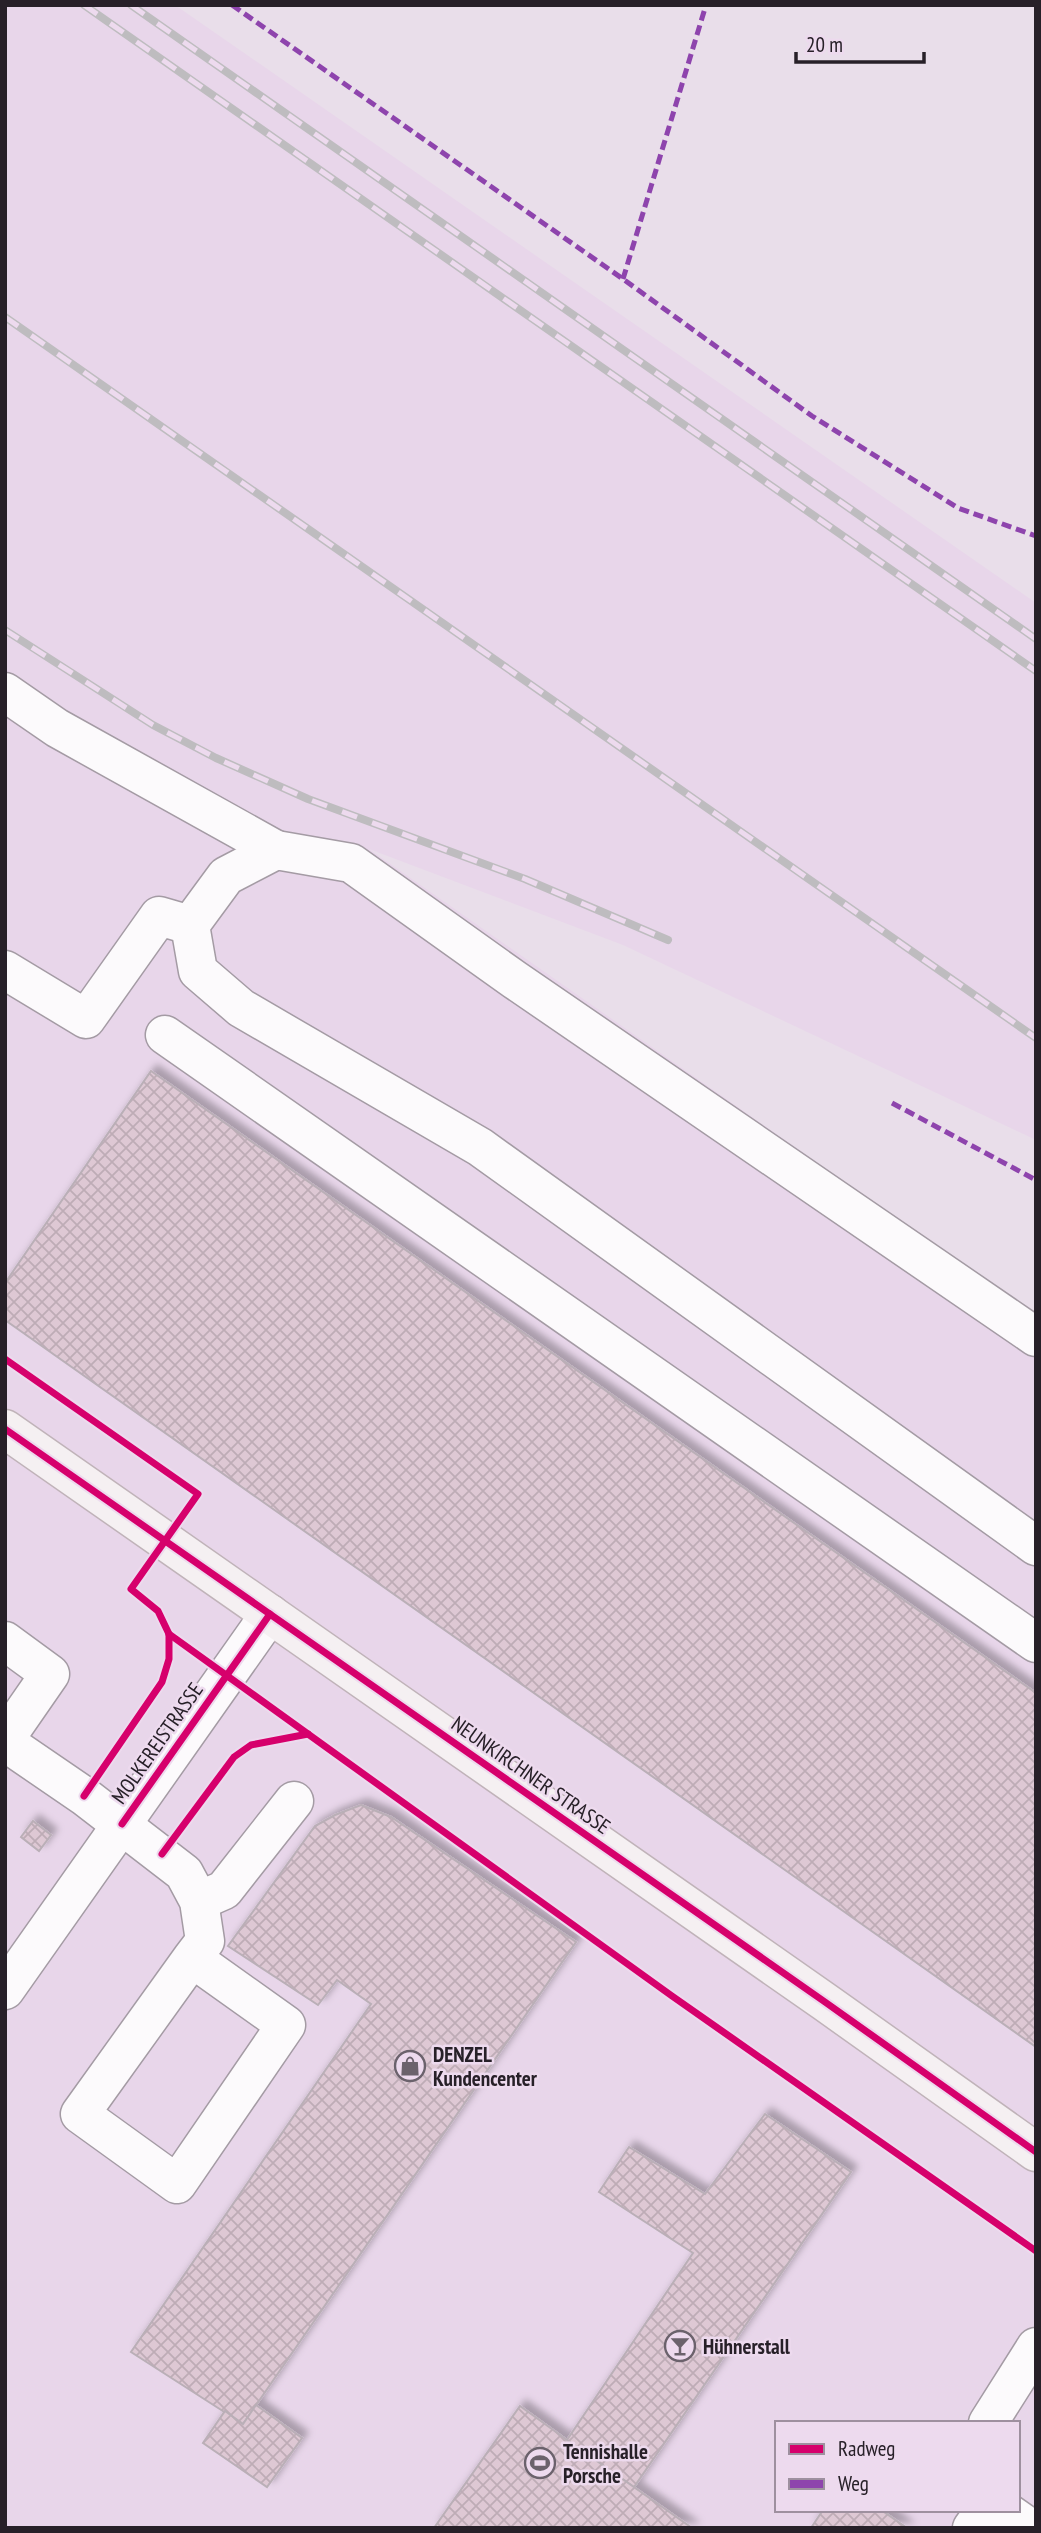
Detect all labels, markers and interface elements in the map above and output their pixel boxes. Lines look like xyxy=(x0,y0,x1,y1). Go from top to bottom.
scale bar xyxy=(796,21,924,65)
text: 20 m xyxy=(806,31,843,58)
street label: MOLKEREISTRASSE xyxy=(105,1677,209,1809)
street label: NEUNKIRCHNER STRASSE xyxy=(446,1710,616,1840)
place label: DENZEL Kundencenter xyxy=(433,2041,538,2092)
shop icon: DENZEL Kundencenter xyxy=(393,2049,427,2083)
bar icon: Hühnerstall xyxy=(663,2329,697,2363)
place label: Hühnerstall xyxy=(703,2333,791,2360)
legend xyxy=(775,2421,1020,2512)
text: Radweg xyxy=(838,2435,895,2462)
place label: Tennishalle Porsche xyxy=(563,2438,648,2489)
sports icon: Tennishalle Porsche xyxy=(523,2446,557,2480)
text: Weg xyxy=(838,2470,869,2497)

